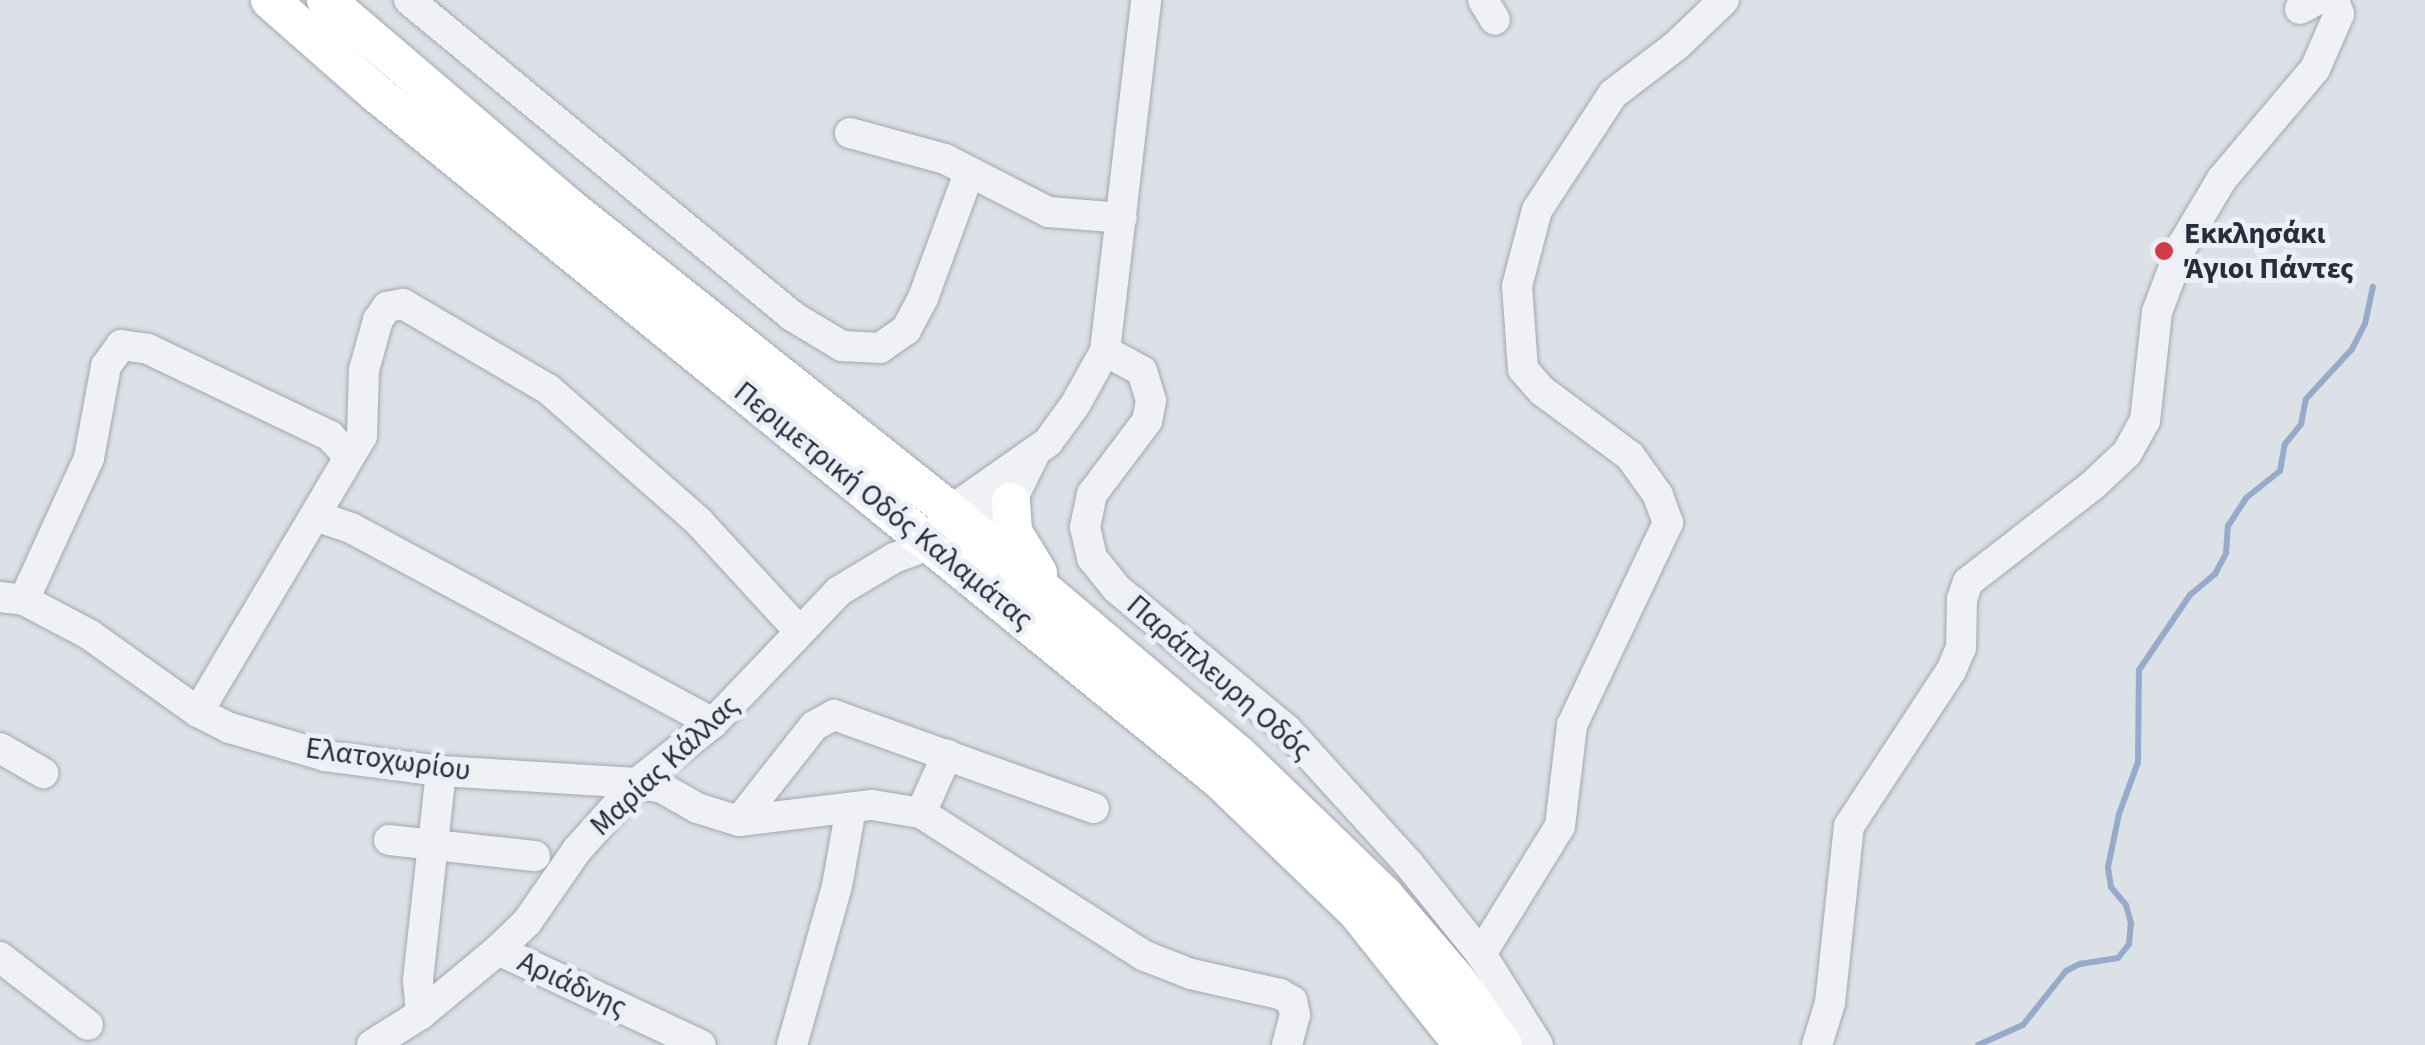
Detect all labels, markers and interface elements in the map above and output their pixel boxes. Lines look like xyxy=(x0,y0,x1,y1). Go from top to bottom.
place label: Εκκλησάκι Άγιοι Πάντες xyxy=(2184,216,2354,286)
marker: Εκκλησάκι Άγιοι Πάντες xyxy=(2153,240,2175,262)
street label: Περιμετρική Οδός Καλαμάτας xyxy=(726,374,1040,638)
street label: Παράπλευρη Οδός xyxy=(1119,588,1319,768)
street label: Μαρίας Κάλλας xyxy=(583,688,747,844)
street label: Ελατοχωρίου xyxy=(303,731,473,789)
street label: Αριάδνης xyxy=(512,944,632,1026)

